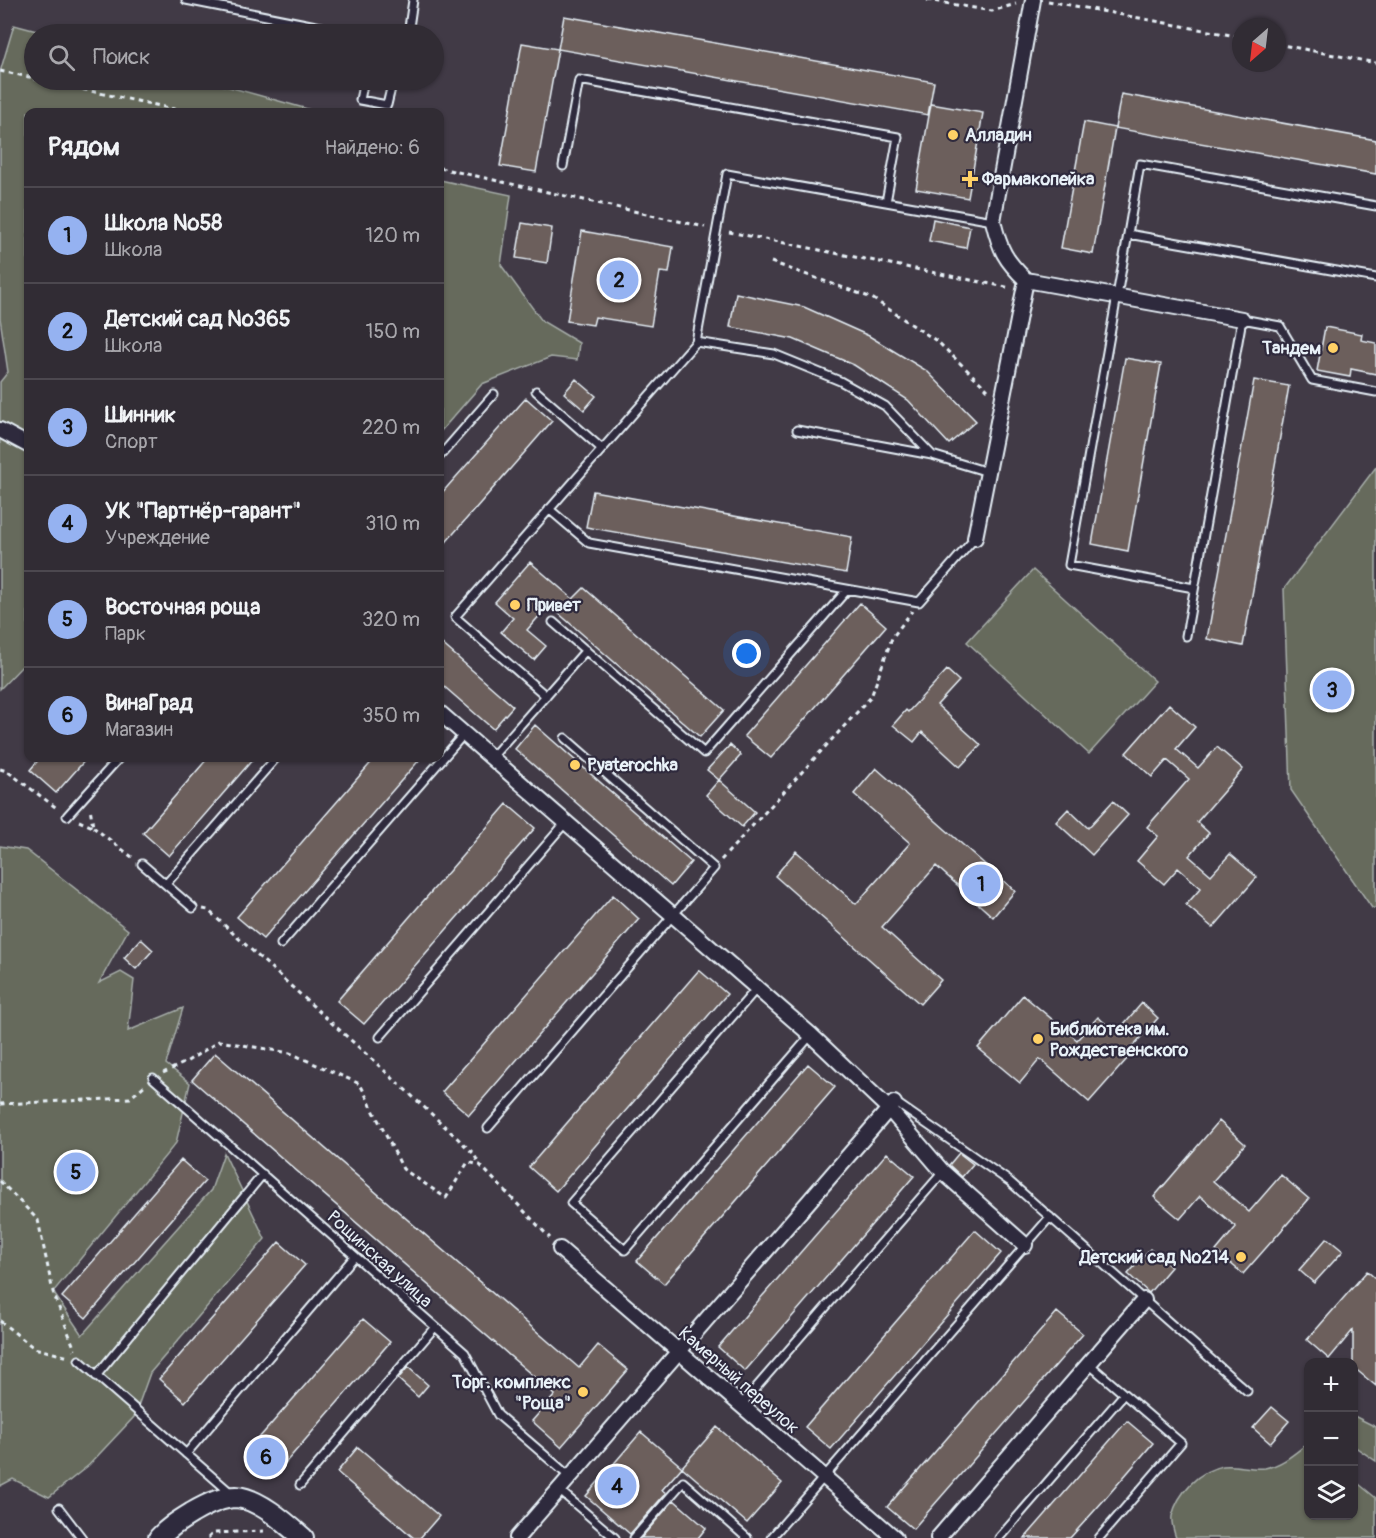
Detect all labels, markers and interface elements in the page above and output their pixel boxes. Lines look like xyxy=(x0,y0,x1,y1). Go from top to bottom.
north arrow xyxy=(1232,18,1286,72)
search box xyxy=(24,24,444,90)
icon: search xyxy=(45,41,78,74)
text: Поиск xyxy=(93,43,150,71)
place label: Алладин xyxy=(965,124,1032,147)
marker: Алладин xyxy=(946,128,960,142)
text: Рядом xyxy=(48,131,120,163)
text: Найдено: 6 xyxy=(325,135,420,160)
place label: Фармакопейка xyxy=(981,168,1095,191)
marker: Фармакопейка xyxy=(963,172,977,186)
text: Школа №58 xyxy=(105,209,222,237)
text: 1 xyxy=(64,223,71,248)
text: 120 m xyxy=(365,223,420,248)
text: Школа xyxy=(105,237,162,262)
pin: 2 xyxy=(600,258,638,302)
text: Детский сад №365 xyxy=(105,305,291,333)
text: 2 xyxy=(62,319,73,344)
text: 150 m xyxy=(366,319,420,344)
text: Школа xyxy=(105,333,162,358)
place label: Тандем xyxy=(1261,337,1321,360)
marker: Тандем xyxy=(1326,341,1340,355)
text: Шинник xyxy=(105,401,176,429)
text: 3 xyxy=(62,415,73,440)
text: 220 m xyxy=(362,415,420,440)
text: Спорт xyxy=(105,429,158,454)
text: УК "Партнёр-гарант" xyxy=(105,497,301,525)
text: 4 xyxy=(62,511,73,536)
text: 310 m xyxy=(365,511,420,536)
text: Учреждение xyxy=(105,525,210,550)
text: Восточная роща xyxy=(105,593,260,621)
place label: Привет xyxy=(527,594,582,617)
marker: Привет xyxy=(508,598,522,612)
text: 5 xyxy=(62,607,73,632)
text: 320 m xyxy=(362,607,420,632)
text: Парк xyxy=(105,621,146,646)
your location xyxy=(732,639,761,668)
pin: 3 xyxy=(1312,668,1352,712)
text: ВинаГрад xyxy=(105,689,193,717)
text: 6 xyxy=(62,703,73,728)
text: 350 m xyxy=(362,703,420,728)
text: Магазин xyxy=(105,717,173,742)
place label: Pyaterochka xyxy=(587,754,678,777)
marker: Pyaterochka xyxy=(568,758,582,772)
pin: 1 xyxy=(962,862,1000,906)
place label: Библиотека им. Рождественского xyxy=(1050,1018,1189,1062)
marker: Библиотека им. Рождественского xyxy=(1031,1032,1045,1046)
pin: 5 xyxy=(56,1150,96,1194)
street label: Рощинская улица xyxy=(322,1206,437,1313)
place label: Детский сад №214 xyxy=(1079,1246,1230,1269)
marker: Детский сад №214 xyxy=(1234,1250,1248,1264)
street label: Камерный переулок xyxy=(674,1322,804,1439)
map controls xyxy=(1304,1358,1358,1520)
button: + xyxy=(1304,1358,1358,1412)
place label: Торг. комплекс "Роща" xyxy=(451,1371,571,1415)
marker: Торг. комплекс "Роща" xyxy=(576,1385,590,1399)
button: − xyxy=(1304,1412,1358,1466)
pin: 6 xyxy=(246,1434,286,1480)
pin: 4 xyxy=(598,1464,636,1508)
button: layers xyxy=(1304,1466,1358,1520)

